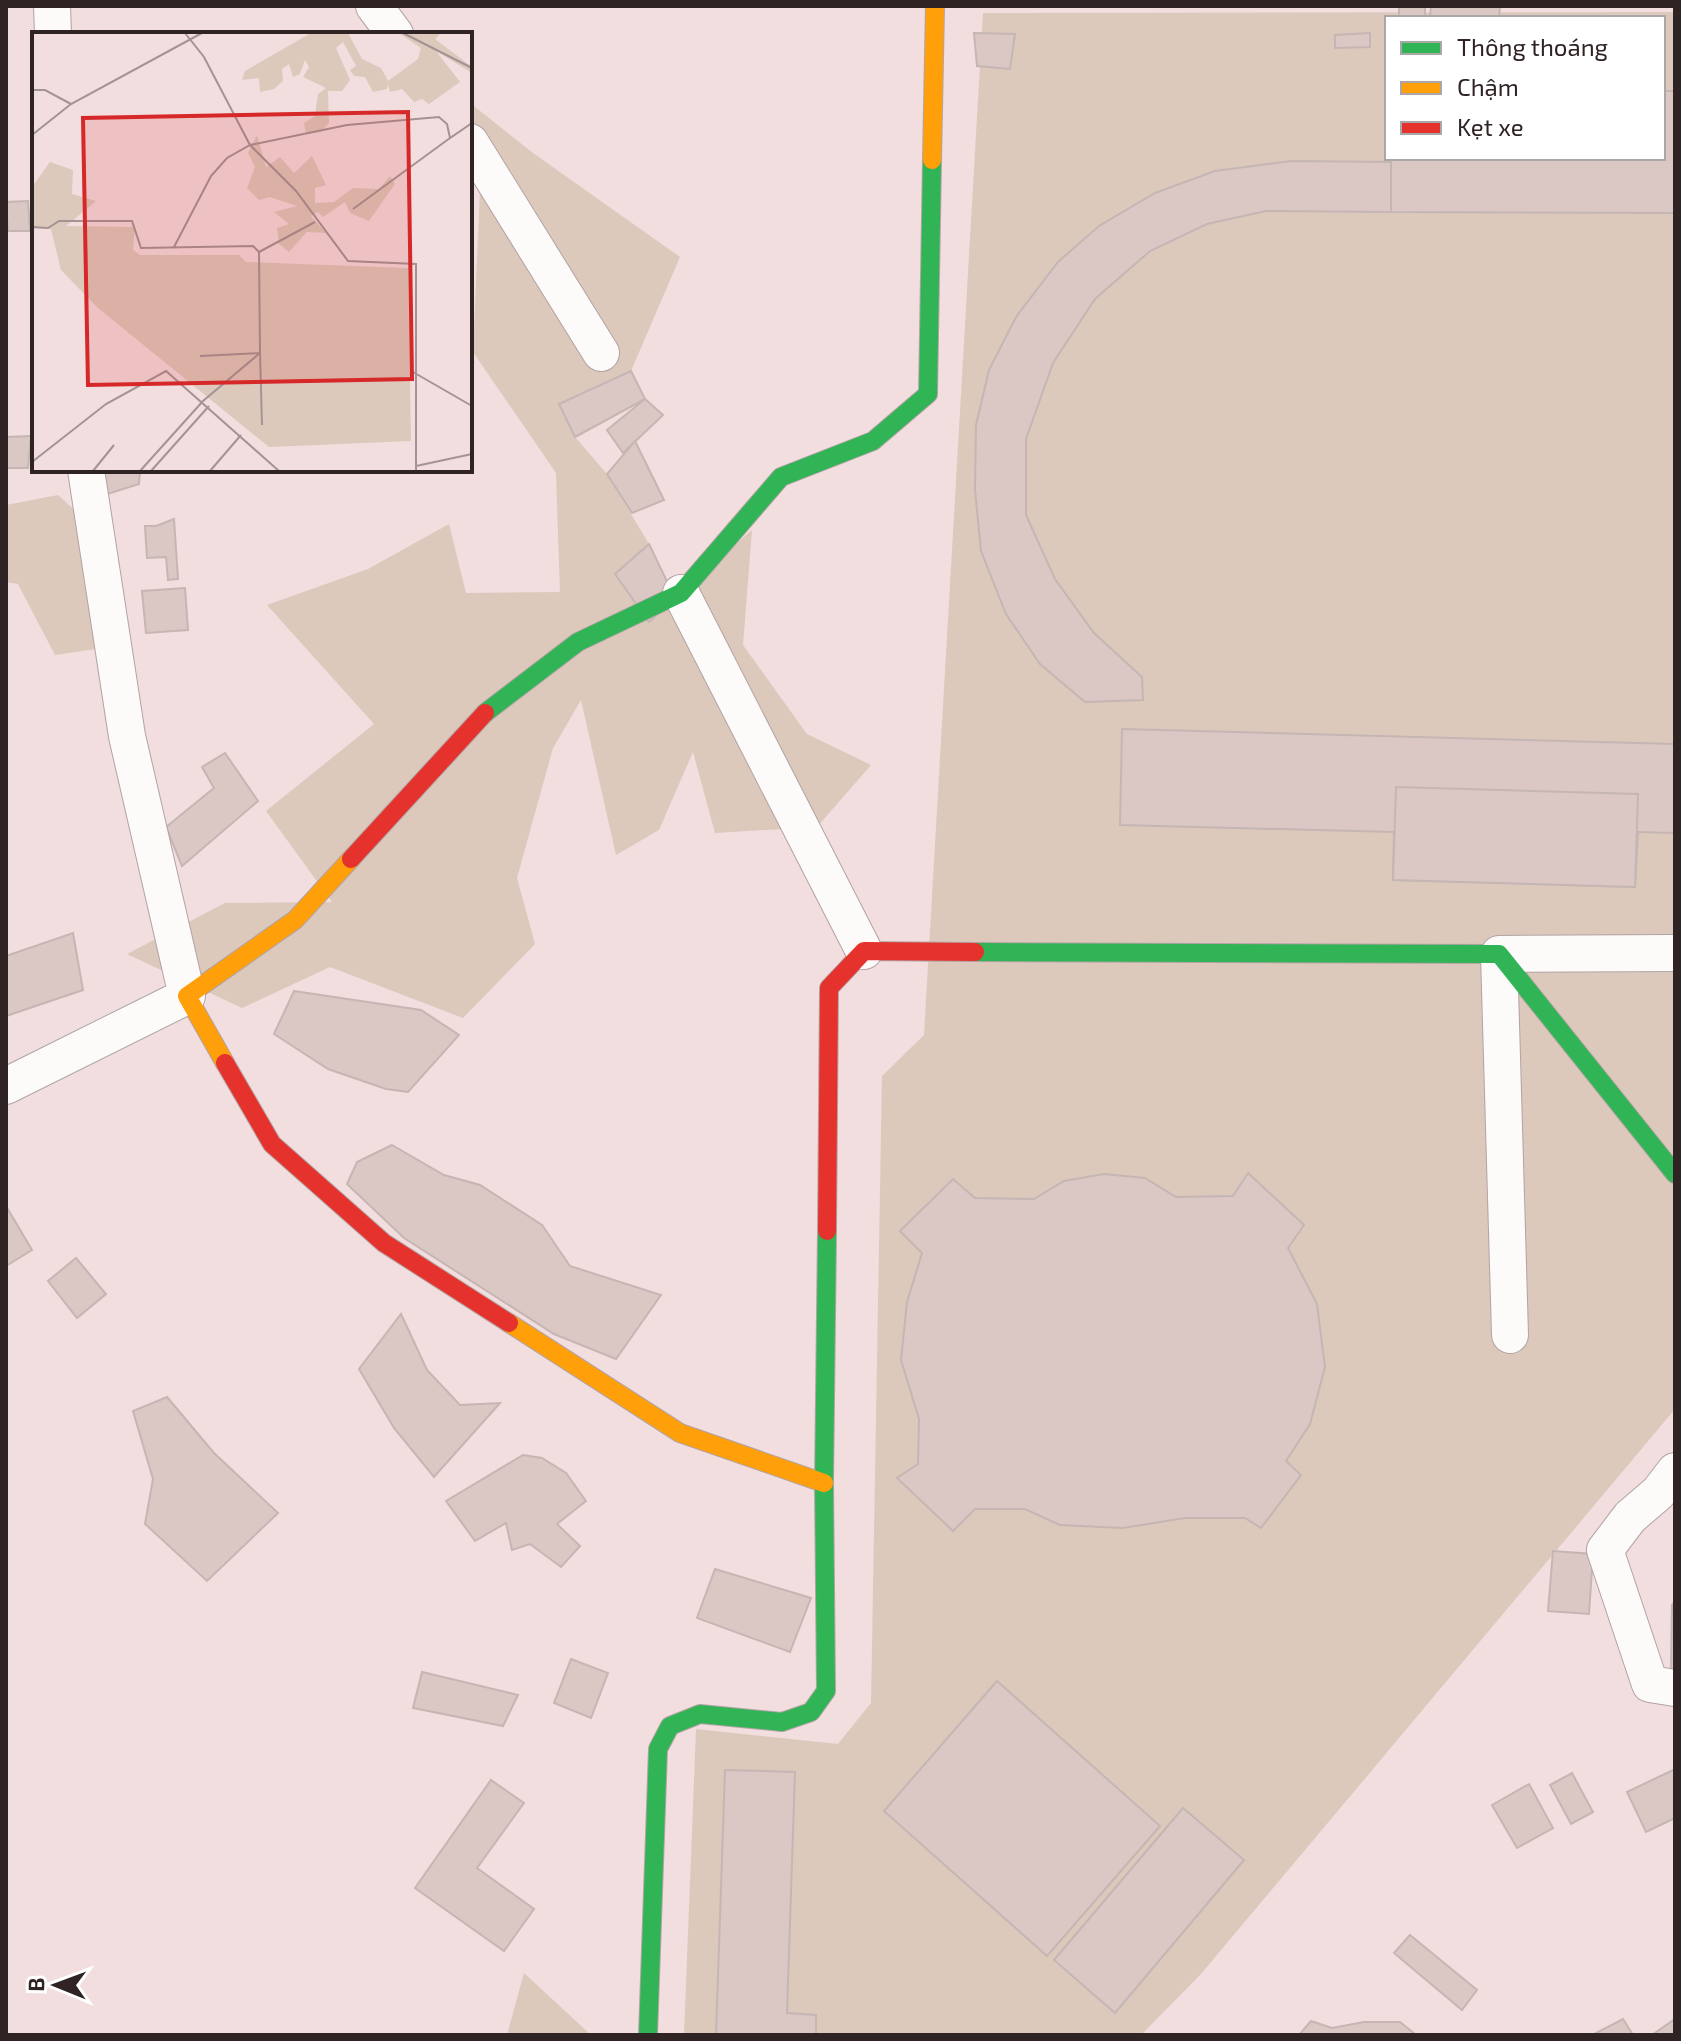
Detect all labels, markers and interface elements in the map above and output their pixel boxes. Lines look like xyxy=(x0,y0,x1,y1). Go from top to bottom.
legend xyxy=(1385,16,1665,160)
inset map xyxy=(32,32,472,472)
text: Thông thoáng xyxy=(1457,32,1608,61)
text: Chậm xyxy=(1457,72,1519,101)
text: Kẹt xe xyxy=(1457,112,1524,141)
north arrow xyxy=(16,1945,96,2025)
text: B xyxy=(22,1977,48,1992)

